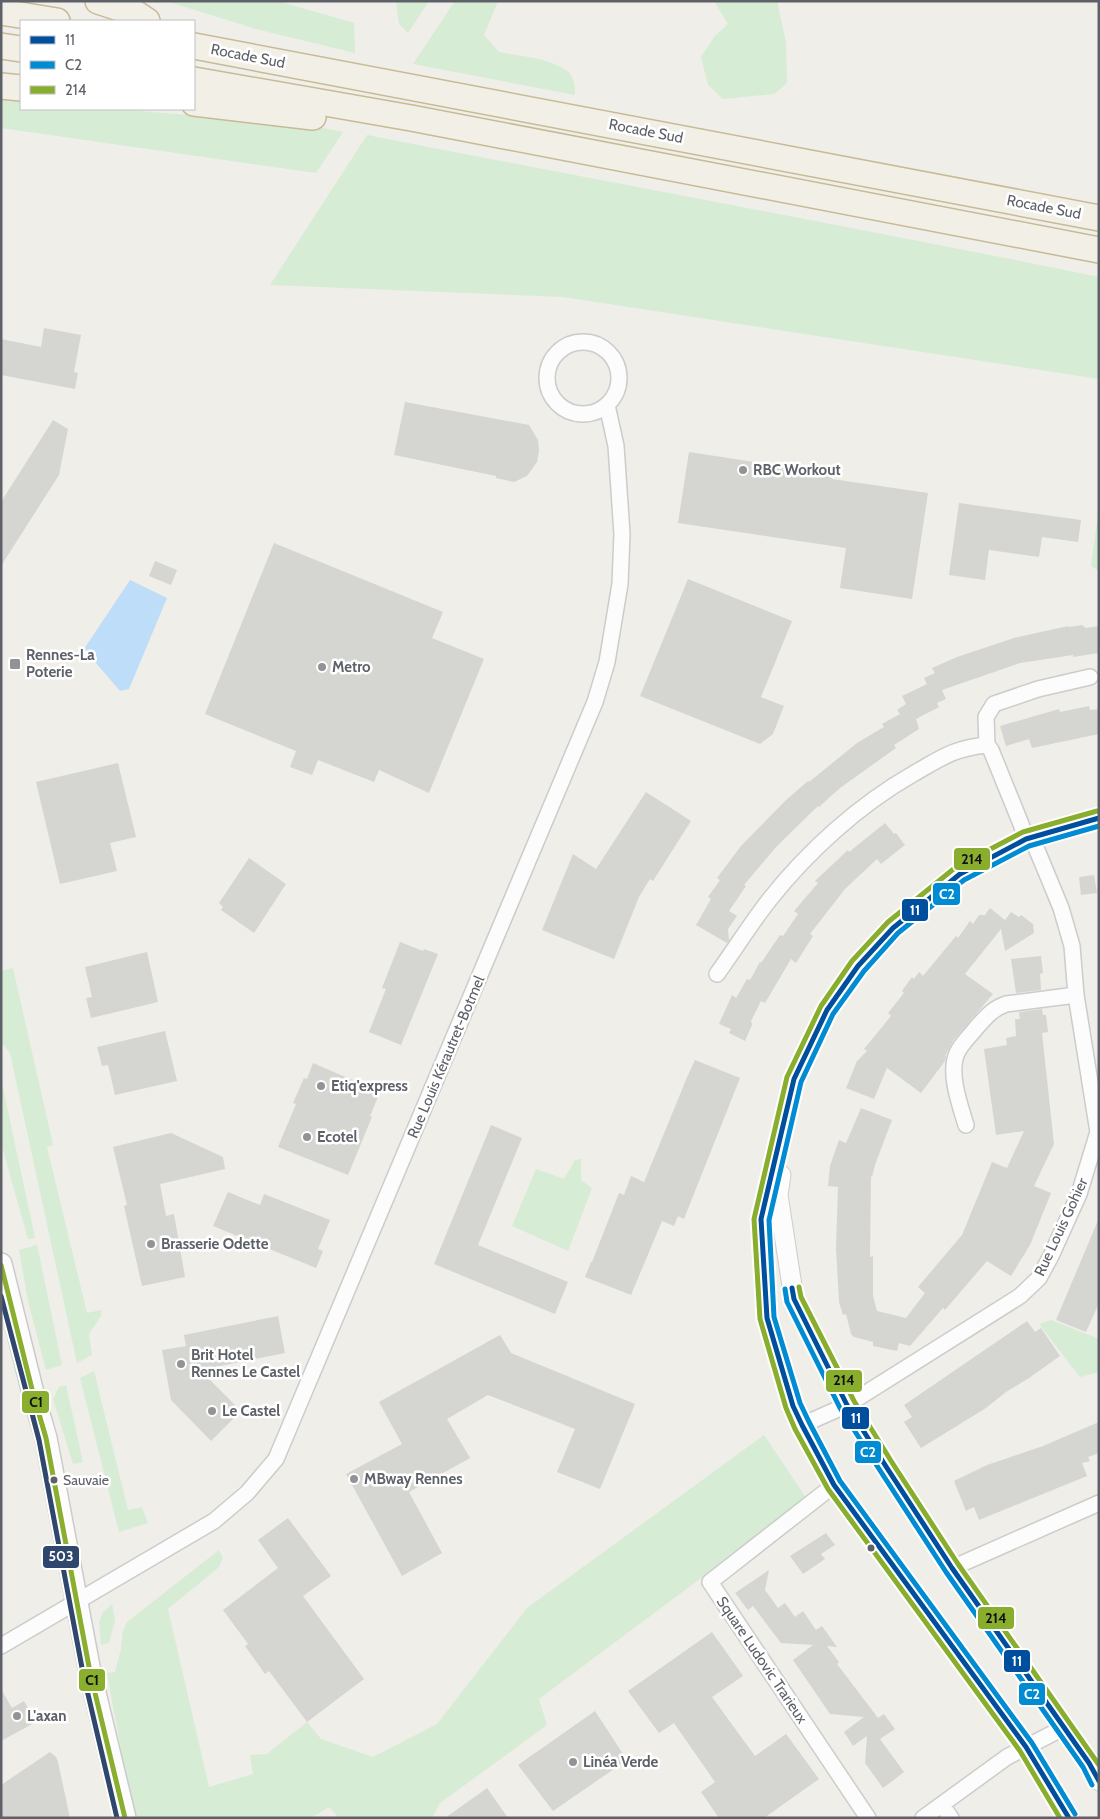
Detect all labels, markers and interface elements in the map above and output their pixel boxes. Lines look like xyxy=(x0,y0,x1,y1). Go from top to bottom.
legend xyxy=(20,20,195,110)
text: 11 xyxy=(65,31,75,49)
street label: Rocade Sud xyxy=(209,40,287,72)
text: C2 xyxy=(65,56,82,74)
text: 214 xyxy=(65,81,87,99)
street label: Rocade Sud xyxy=(607,115,685,147)
street label: Rocade Sud xyxy=(1005,191,1083,223)
place label: RBC Workout xyxy=(753,461,841,479)
marker: RBC Workout xyxy=(737,464,749,476)
place label: Rennes-La Poterie xyxy=(26,646,95,681)
marker: Rennes-La Poterie xyxy=(8,657,22,671)
place label: Metro xyxy=(332,658,371,676)
marker: Metro xyxy=(316,661,328,673)
line badge: 214 xyxy=(953,847,991,871)
text: 214 xyxy=(961,850,983,868)
line badge: C2 xyxy=(932,882,961,906)
text: C2 xyxy=(939,885,955,903)
line badge: 11 xyxy=(901,898,929,922)
text: 11 xyxy=(910,901,920,919)
street label: Rue Louis Kérautret-Botmel xyxy=(404,973,489,1141)
place label: Etiq'express xyxy=(331,1077,408,1095)
marker: Etiq'express xyxy=(315,1080,327,1092)
place label: Ecotel xyxy=(317,1128,357,1146)
marker: Ecotel xyxy=(301,1131,313,1143)
street label: Rue Louis Gohier xyxy=(1030,1175,1092,1279)
place label: Brasserie Odette xyxy=(161,1235,269,1253)
marker: Brasserie Odette xyxy=(145,1238,157,1250)
place label: Brit Hotel Rennes Le Castel xyxy=(191,1346,300,1381)
marker: Brit Hotel Rennes Le Castel xyxy=(175,1358,187,1370)
line badge: 214 xyxy=(825,1369,863,1393)
text: 214 xyxy=(833,1371,855,1389)
line badge: C1 xyxy=(21,1390,50,1414)
text: C1 xyxy=(29,1393,43,1411)
place label: Le Castel xyxy=(222,1402,280,1420)
marker: Le Castel xyxy=(206,1405,218,1417)
line badge: 11 xyxy=(841,1406,870,1430)
text: 11 xyxy=(851,1409,861,1427)
line badge: C2 xyxy=(854,1440,882,1464)
text: C2 xyxy=(860,1443,876,1461)
place label: MBway Rennes xyxy=(364,1470,462,1488)
place label: Sauvaie xyxy=(63,1471,109,1489)
marker: MBway Rennes xyxy=(348,1473,360,1485)
marker: Sauvaie xyxy=(49,1475,59,1485)
unlabelled marker xyxy=(866,1543,876,1553)
line badge: 503 xyxy=(42,1545,80,1569)
text: 503 xyxy=(49,1547,73,1565)
street label: Square Ludovic Trarieux xyxy=(713,1593,811,1727)
line badge: 214 xyxy=(977,1606,1015,1630)
text: 214 xyxy=(985,1609,1007,1627)
line badge: 11 xyxy=(1003,1649,1031,1673)
text: 11 xyxy=(1012,1652,1022,1670)
line badge: C1 xyxy=(78,1668,106,1692)
text: C1 xyxy=(85,1671,99,1689)
line badge: C2 xyxy=(1018,1682,1046,1706)
text: C2 xyxy=(1024,1685,1040,1703)
place label: L'axan xyxy=(27,1707,67,1725)
marker: L'axan xyxy=(11,1710,23,1722)
place label: Linéa Verde xyxy=(583,1753,659,1771)
marker: Linéa Verde xyxy=(567,1756,579,1768)

